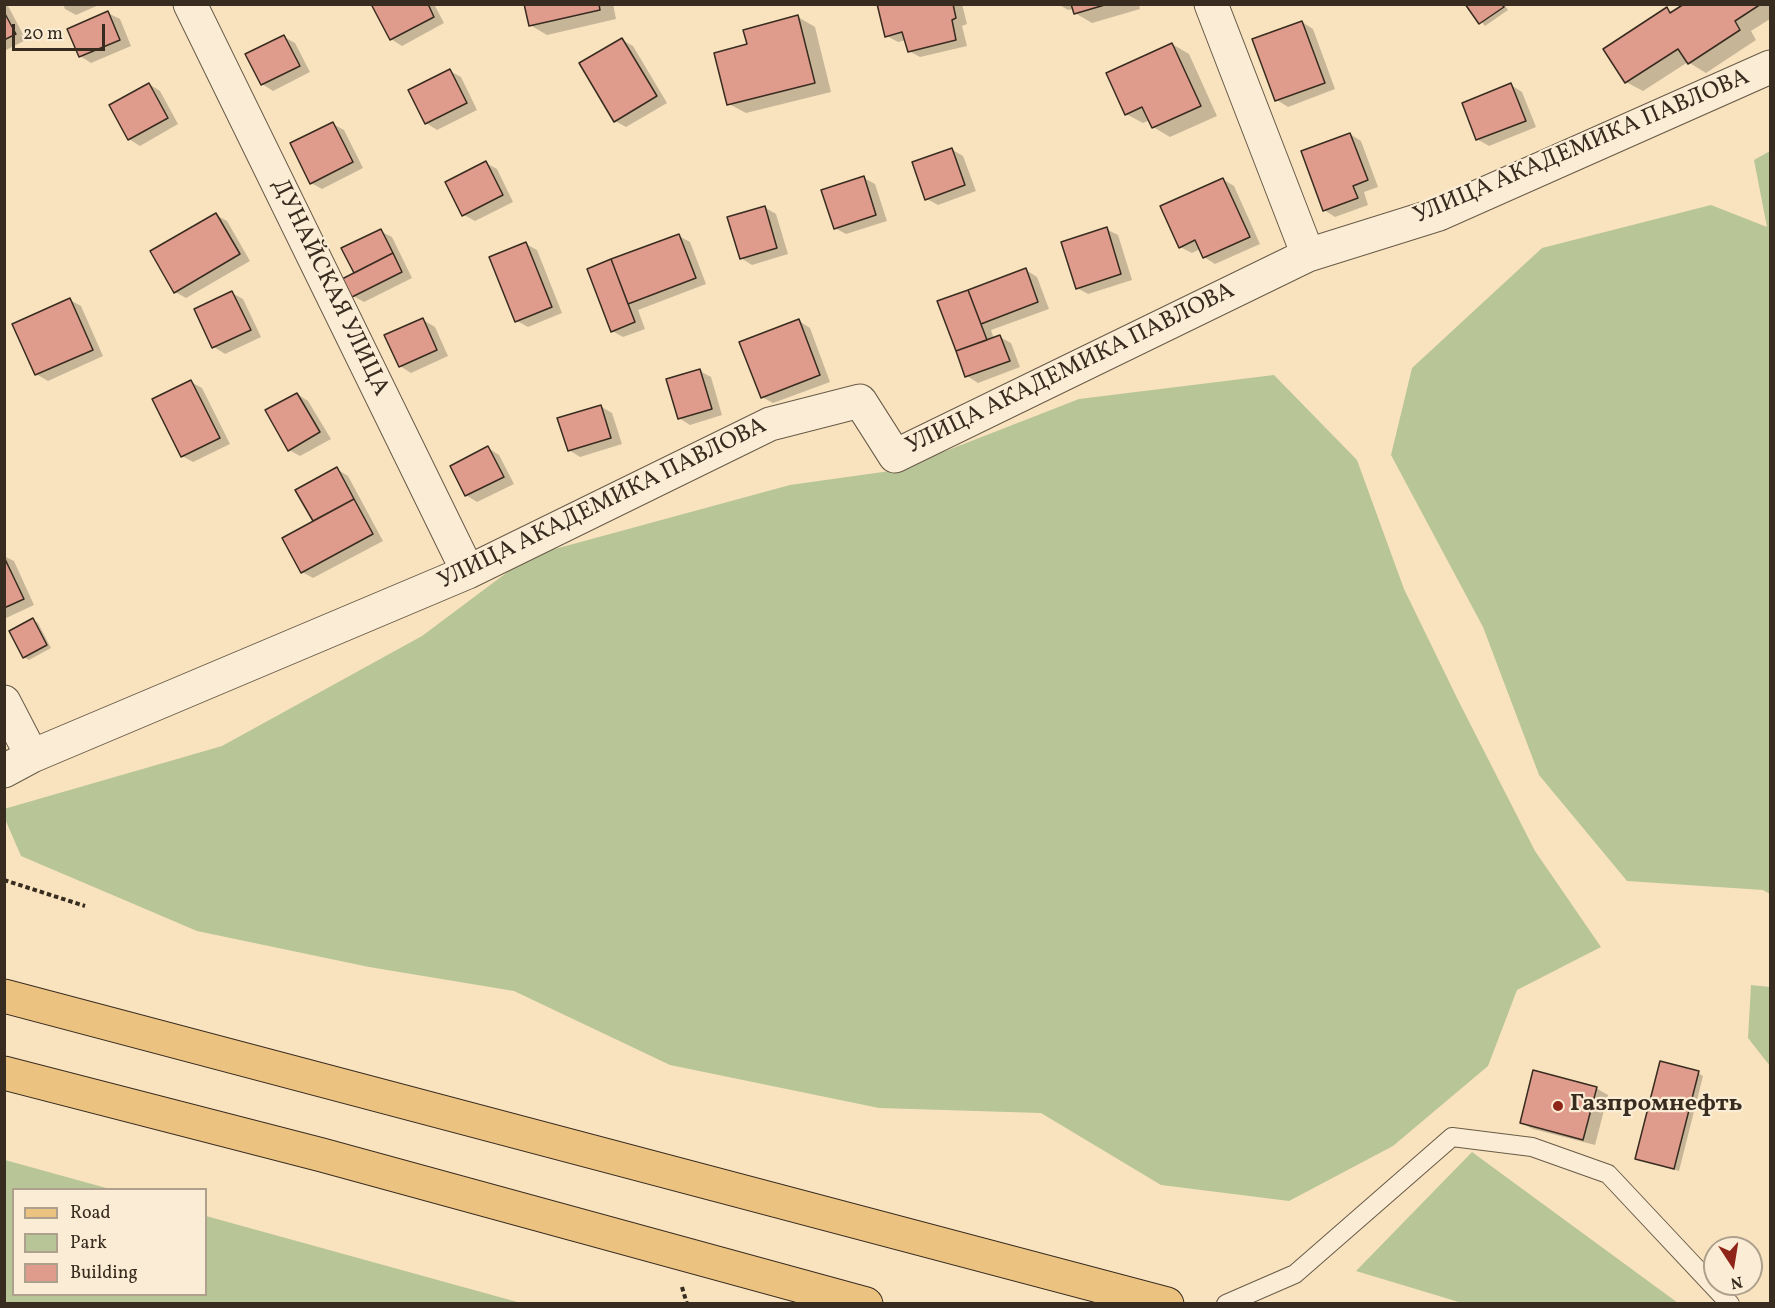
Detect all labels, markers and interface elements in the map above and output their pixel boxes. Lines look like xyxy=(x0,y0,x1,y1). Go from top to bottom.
scale bar xyxy=(15,12,108,50)
text: 20 m xyxy=(23,22,63,47)
street label: УЛИЦА АКАДЕМИКА ПАВЛОВА xyxy=(1410,64,1754,232)
street label: ДУНАЙСКАЯ УЛИЦА xyxy=(264,175,394,401)
street label: УЛИЦА АКАДЕМИКА ПАВЛОВА xyxy=(902,278,1240,462)
street label: УЛИЦА АКАДЕМИКА ПАВЛОВА xyxy=(434,413,772,597)
place label: Газпромнефть xyxy=(1570,1092,1742,1120)
marker: Газпромнефть xyxy=(1551,1099,1565,1113)
legend xyxy=(12,1188,207,1296)
text: Road xyxy=(70,1201,111,1226)
text: Park xyxy=(70,1231,107,1256)
north arrow xyxy=(1703,1236,1763,1296)
text: Building xyxy=(70,1261,138,1286)
text: N xyxy=(1728,1270,1744,1294)

